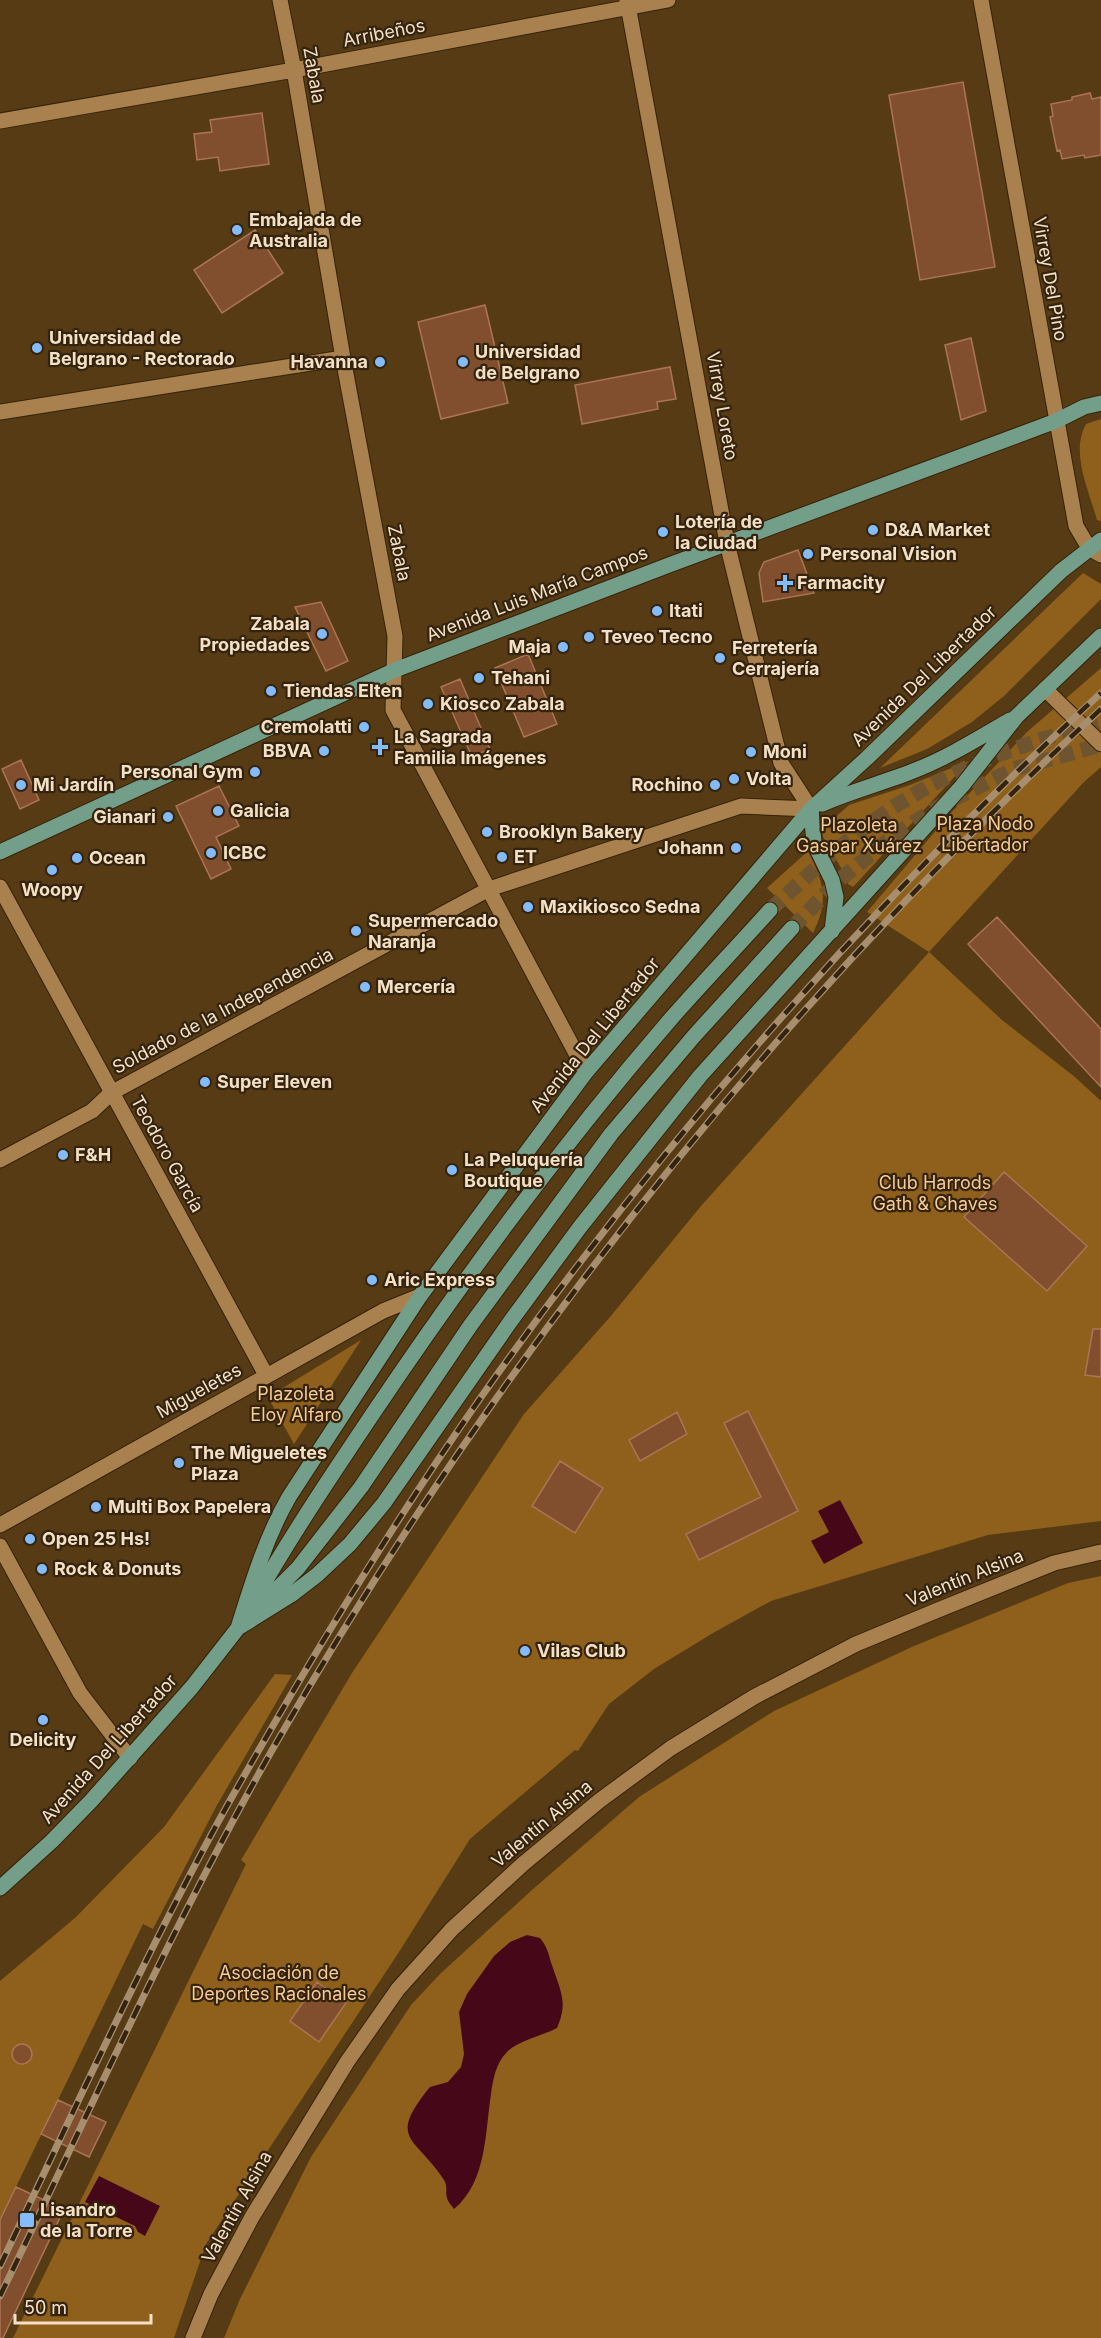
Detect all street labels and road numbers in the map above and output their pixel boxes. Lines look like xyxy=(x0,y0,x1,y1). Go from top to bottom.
street label: Arribeños xyxy=(341,14,427,51)
street label: Zabala xyxy=(299,45,330,105)
street label: Virrey Del Pino xyxy=(1029,215,1072,343)
street label: Virrey Loreto xyxy=(703,350,742,462)
street label: Zabala xyxy=(384,523,415,583)
street label: Avenida Luis María Campos xyxy=(423,541,651,646)
street label: Avenida Del Libertador xyxy=(847,601,1001,750)
street label: Soldado de la Independencia xyxy=(109,943,337,1078)
street label: Avenida Del Libertador xyxy=(526,953,664,1116)
street label: Teodoro García xyxy=(127,1092,208,1216)
street label: Migueletes xyxy=(153,1359,245,1422)
street label: Valentín Alsina xyxy=(903,1544,1026,1611)
street label: Avenida Del Libertador xyxy=(36,1670,181,1828)
street label: Valentín Alsina xyxy=(487,1776,596,1872)
street label: Valentín Alsina xyxy=(197,2147,276,2266)

